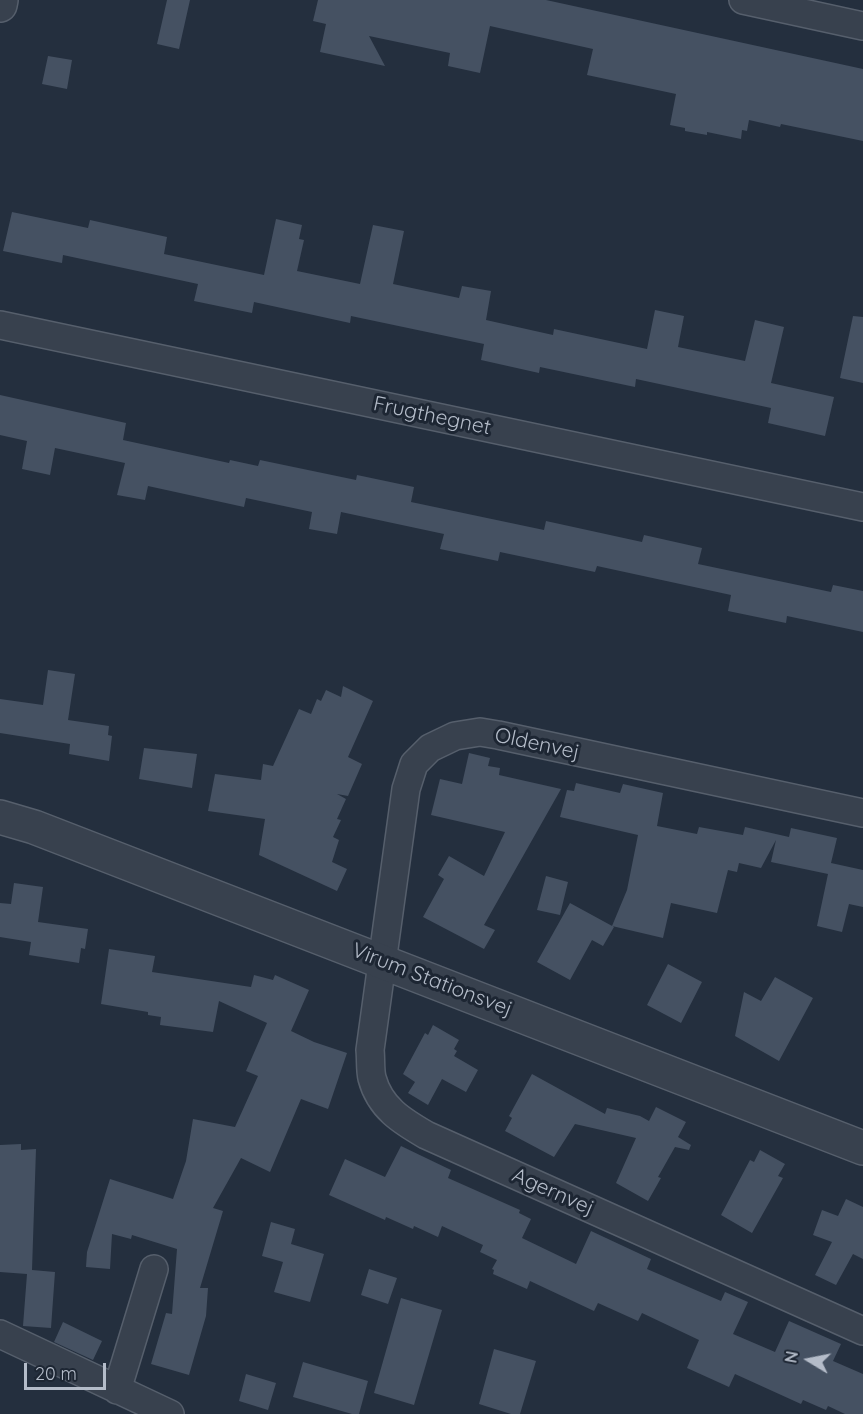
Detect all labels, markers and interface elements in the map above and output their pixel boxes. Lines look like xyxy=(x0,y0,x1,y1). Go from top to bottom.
street label: Frugthegnet xyxy=(371,391,493,441)
street label: Oldenvej xyxy=(492,723,582,765)
street label: Virum Stationsvej xyxy=(348,938,516,1022)
street label: Agernvej xyxy=(508,1163,598,1221)
north arrow xyxy=(779,1330,839,1390)
text: N xyxy=(780,1349,802,1364)
scale bar xyxy=(27,1351,110,1389)
text: 20 m xyxy=(35,1362,77,1385)

